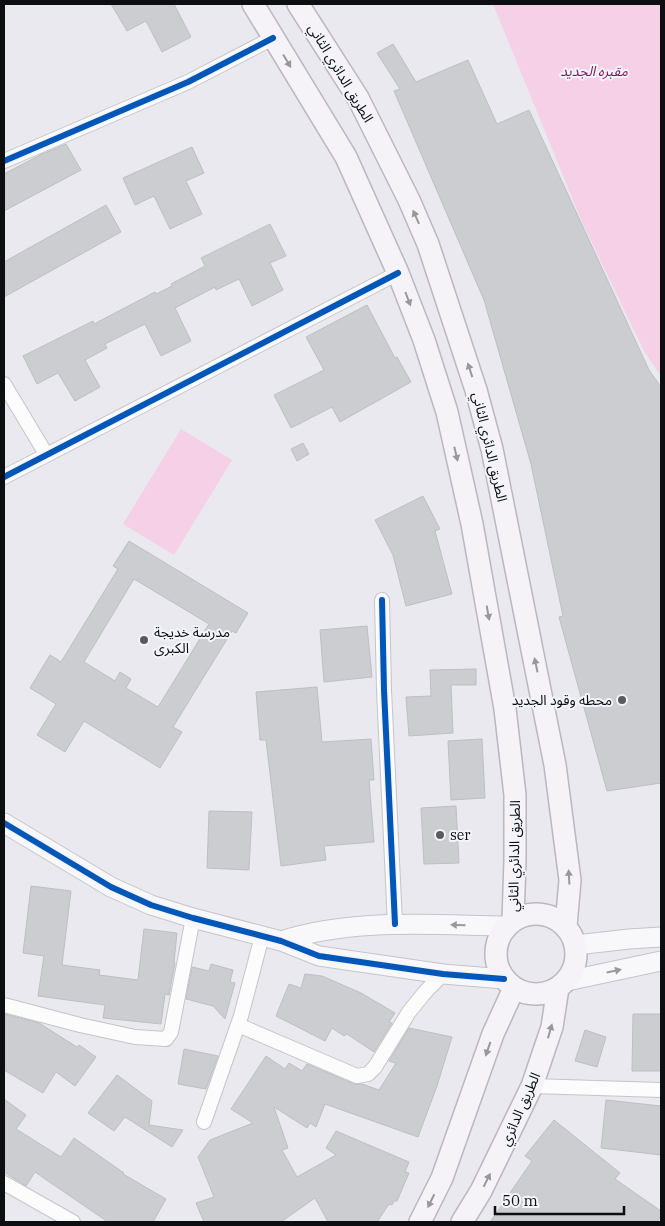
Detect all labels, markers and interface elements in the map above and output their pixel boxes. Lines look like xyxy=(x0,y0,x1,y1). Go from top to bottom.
street label: الطريق الدائري الثاني xyxy=(302,20,378,127)
one-way arrow xyxy=(282,54,291,67)
park label: مقبره الجديد xyxy=(560,62,628,80)
one-way arrow xyxy=(412,210,420,224)
one-way arrow xyxy=(405,291,412,306)
one-way arrow xyxy=(466,362,473,377)
street label: الطريق الدائري الثاني xyxy=(466,390,511,504)
one-way arrow xyxy=(452,446,460,461)
one-way arrow xyxy=(484,605,492,621)
place label: مدرسة خديجة الكبرى xyxy=(154,623,230,657)
marker: مدرسة خديجة الكبرى xyxy=(138,634,150,646)
one-way arrow xyxy=(532,657,540,672)
place label: محطه وقود الجديد xyxy=(512,691,612,709)
marker: محطه وقود الجديد xyxy=(616,694,628,706)
street label: الطريق الدائري الثاني xyxy=(504,800,526,912)
place label: ser xyxy=(450,826,471,844)
marker: ser xyxy=(434,829,446,841)
one-way arrow xyxy=(565,869,573,885)
one-way arrow xyxy=(449,921,465,929)
one-way arrow xyxy=(606,967,622,975)
one-way arrow xyxy=(547,1023,555,1038)
one-way arrow xyxy=(484,1042,492,1057)
street label: الطريق الدائري xyxy=(496,1069,546,1149)
one-way arrow xyxy=(483,1173,491,1187)
scale bar xyxy=(495,1184,624,1216)
text: 50 m xyxy=(502,1191,538,1210)
one-way arrow xyxy=(426,1194,434,1208)

